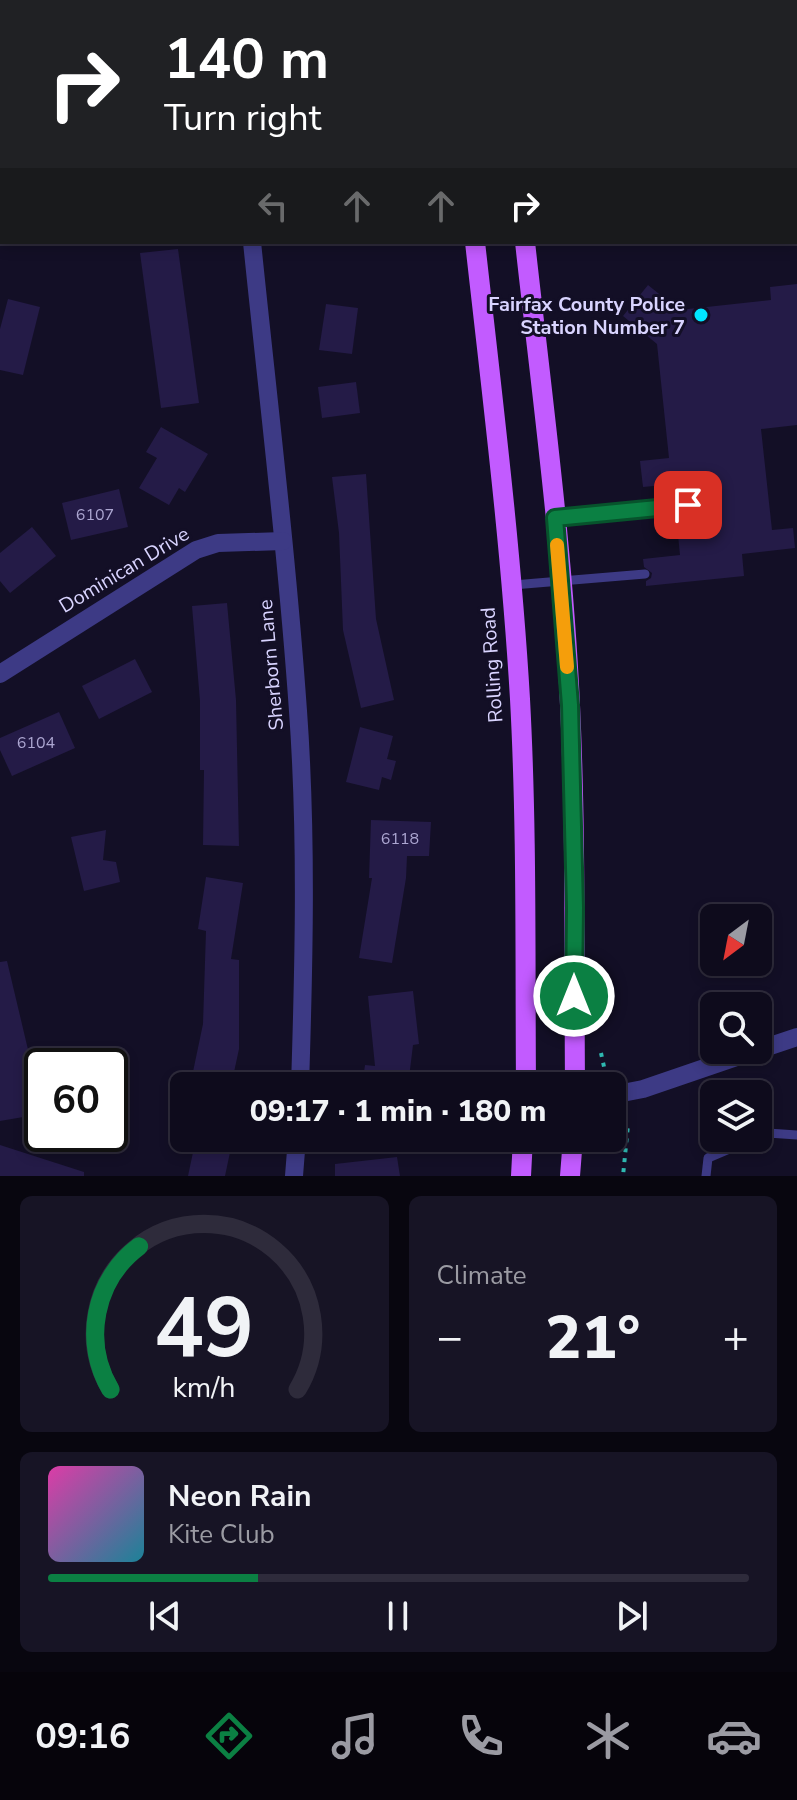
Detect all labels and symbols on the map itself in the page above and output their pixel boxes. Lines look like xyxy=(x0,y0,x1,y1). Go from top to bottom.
place label: Fairfax County Police Station Number 7 xyxy=(488,291,685,341)
marker: Fairfax County Police Station Number 7 xyxy=(692,306,710,324)
pin xyxy=(654,471,722,539)
house number: 6107 xyxy=(76,504,114,526)
street label: Dominican Drive xyxy=(54,520,194,620)
street label: Sherborn Lane xyxy=(252,598,290,732)
street label: Rolling Road xyxy=(475,606,509,724)
house number: 6104 xyxy=(17,732,56,754)
house number: 6118 xyxy=(381,828,419,850)
north arrow xyxy=(700,904,772,976)
position arrow xyxy=(532,954,616,1038)
speed limit sign: 60 xyxy=(24,1048,128,1152)

